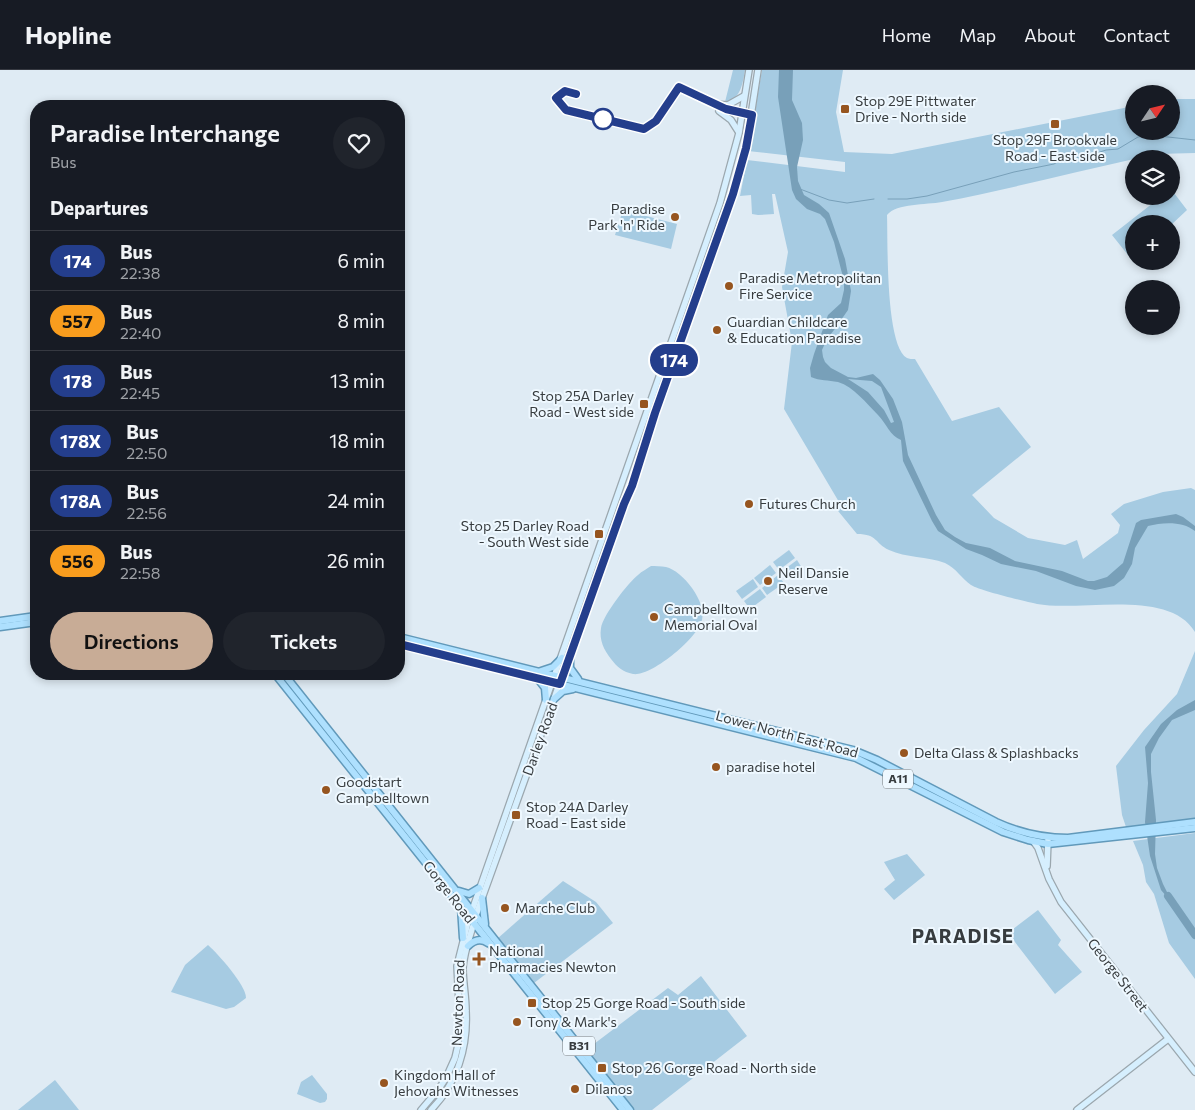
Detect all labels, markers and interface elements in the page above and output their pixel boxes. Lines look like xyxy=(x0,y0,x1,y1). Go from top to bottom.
text: Hopline xyxy=(25,20,111,49)
text: Home xyxy=(882,24,931,46)
text: Map xyxy=(959,24,996,46)
text: About xyxy=(1024,24,1076,46)
text: Contact xyxy=(1104,24,1170,46)
north arrow xyxy=(1125,85,1180,140)
map controls xyxy=(1125,85,1180,335)
place label: Stop 29E Pittwater Drive - North side xyxy=(855,92,977,125)
marker: Stop 29E Pittwater Drive - North side xyxy=(839,103,851,115)
unlabelled marker xyxy=(592,108,614,130)
button: heart xyxy=(333,117,385,169)
text: Paradise Interchange xyxy=(50,118,280,147)
marker: Stop 29F Brookvale Road - East side xyxy=(1049,118,1061,130)
place label: Stop 29F Brookvale Road - East side xyxy=(993,131,1117,164)
button: layers xyxy=(1125,150,1180,205)
text: Bus xyxy=(50,152,77,171)
text: Departures xyxy=(50,196,148,219)
place label: Paradise Park 'n' Ride xyxy=(588,200,665,233)
marker: Paradise Park 'n' Ride xyxy=(669,211,681,223)
button: + xyxy=(1125,215,1180,270)
text: Bus xyxy=(120,240,152,263)
text: 6 min xyxy=(337,249,385,272)
text: 174 xyxy=(64,250,92,272)
text: 22:38 xyxy=(120,263,160,282)
place label: Paradise Metropolitan Fire Service xyxy=(739,269,881,302)
marker: Paradise Metropolitan Fire Service xyxy=(723,280,735,292)
button: − xyxy=(1125,280,1180,335)
text: Bus xyxy=(120,300,152,323)
text: 8 min xyxy=(337,309,385,332)
text: 557 xyxy=(62,310,93,332)
place label: Guardian Childcare & Education Paradise xyxy=(727,313,861,346)
text: 22:40 xyxy=(120,323,162,342)
marker: Guardian Childcare & Education Paradise xyxy=(711,324,723,336)
line badge: 174 xyxy=(645,344,703,376)
text: 174 xyxy=(660,349,688,371)
text: Bus xyxy=(120,360,152,383)
text: 13 min xyxy=(330,369,385,392)
text: 178 xyxy=(63,370,92,392)
text: 22:45 xyxy=(120,383,160,402)
place label: Stop 25A Darley Road - West side xyxy=(529,387,634,420)
marker: Stop 25A Darley Road - West side xyxy=(638,398,650,410)
text: Bus xyxy=(126,420,159,443)
text: 18 min xyxy=(329,429,385,452)
text: 178X xyxy=(60,430,101,452)
text: 22:50 xyxy=(126,443,167,462)
text: Bus xyxy=(127,480,159,503)
text: 24 min xyxy=(327,489,385,512)
text: 178A xyxy=(60,490,102,512)
place label: Futures Church xyxy=(759,495,856,512)
marker: Futures Church xyxy=(743,498,755,510)
text: 22:56 xyxy=(127,503,167,522)
place label: Stop 25 Darley Road - South West side xyxy=(461,517,589,550)
marker: Stop 25 Darley Road - South West side xyxy=(593,528,605,540)
text: Bus xyxy=(120,540,152,563)
text: 26 min xyxy=(327,549,385,572)
text: 556 xyxy=(61,550,94,572)
text: 22:58 xyxy=(120,563,160,582)
place label: Neil Dansie Reserve xyxy=(778,564,849,597)
marker: Neil Dansie Reserve xyxy=(762,575,774,587)
place label: Campbelltown Memorial Oval xyxy=(664,600,757,633)
marker: Campbelltown Memorial Oval xyxy=(648,611,660,623)
button: Directions xyxy=(50,612,213,670)
button: Tickets xyxy=(223,612,385,670)
street label: Darley Road xyxy=(518,700,561,778)
street label: Lower North East Road xyxy=(714,706,860,761)
place label: Delta Glass & Splashbacks xyxy=(914,744,1079,761)
marker: Delta Glass & Splashbacks xyxy=(898,747,910,759)
place label: paradise hotel xyxy=(726,758,815,775)
marker: paradise hotel xyxy=(710,761,722,773)
road number: A11 xyxy=(883,770,913,789)
place label: Goodstart Campbelltown xyxy=(336,773,429,806)
marker: Goodstart Campbelltown xyxy=(320,784,332,796)
place label: Stop 24A Darley Road - East side xyxy=(526,798,629,831)
marker: Stop 24A Darley Road - East side xyxy=(510,809,522,821)
street label: Gorge Road xyxy=(420,857,479,926)
place label: Marche Club xyxy=(515,899,595,916)
marker: Marche Club xyxy=(499,902,511,914)
district label: PARADISE xyxy=(912,924,1014,947)
street label: George Street xyxy=(1084,935,1153,1015)
place label: National Pharmacies Newton xyxy=(489,942,616,975)
marker: National Pharmacies Newton xyxy=(473,953,485,965)
street label: Newton Road xyxy=(447,960,468,1046)
place label: Stop 25 Gorge Road - South side xyxy=(542,994,746,1011)
marker: Stop 25 Gorge Road - South side xyxy=(526,997,538,1009)
place label: Tony & Mark's xyxy=(527,1013,617,1030)
marker: Tony & Mark's xyxy=(511,1016,523,1028)
road number: B31 xyxy=(563,1036,595,1056)
place label: Stop 26 Gorge Road - North side xyxy=(612,1059,816,1076)
marker: Stop 26 Gorge Road - North side xyxy=(596,1062,608,1074)
place label: Kingdom Hall of Jehovahs Witnesses xyxy=(394,1066,519,1099)
marker: Kingdom Hall of Jehovahs Witnesses xyxy=(378,1077,390,1089)
place label: Dilanos xyxy=(585,1080,632,1097)
marker: Dilanos xyxy=(569,1083,581,1095)

